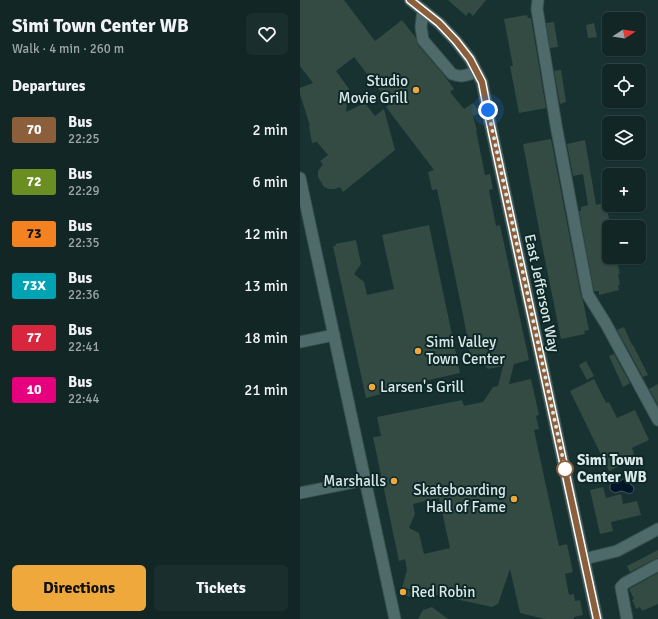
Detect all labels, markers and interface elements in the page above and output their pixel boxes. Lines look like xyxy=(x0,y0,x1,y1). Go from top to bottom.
north arrow xyxy=(602,12,646,56)
map controls xyxy=(602,12,646,264)
button: heart xyxy=(246,13,288,55)
text: Simi Town Center WB xyxy=(12,14,189,38)
text: Walk · 4 min · 260 m xyxy=(12,41,124,57)
button: locate xyxy=(602,64,646,108)
place label: Studio Movie Grill xyxy=(339,72,408,107)
text: Departures xyxy=(12,77,85,95)
marker: Studio Movie Grill xyxy=(411,85,421,95)
your location xyxy=(478,100,498,120)
text: Bus xyxy=(68,113,92,131)
button: layers xyxy=(602,116,646,160)
text: 70 xyxy=(26,121,42,138)
text: 2 min xyxy=(252,121,288,139)
text: 22:25 xyxy=(68,131,100,147)
text: Bus xyxy=(68,165,92,183)
button: + xyxy=(602,168,646,212)
text: 72 xyxy=(26,173,42,190)
text: 6 min xyxy=(252,173,288,191)
text: 22:29 xyxy=(68,183,100,199)
text: Bus xyxy=(68,217,92,235)
button: − xyxy=(602,220,646,264)
text: 73 xyxy=(26,225,42,242)
text: 12 min xyxy=(244,225,288,243)
street label: East Jefferson Way xyxy=(521,232,563,354)
text: 22:35 xyxy=(68,235,100,251)
text: Bus xyxy=(68,269,92,287)
text: 73X xyxy=(22,277,46,294)
text: 13 min xyxy=(244,277,288,295)
text: 22:36 xyxy=(68,287,100,303)
text: Bus xyxy=(68,321,92,339)
text: 77 xyxy=(26,329,42,346)
text: 18 min xyxy=(244,329,288,347)
place label: Simi Valley Town Center xyxy=(426,333,505,368)
text: 22:41 xyxy=(68,339,100,355)
marker: Simi Valley Town Center xyxy=(413,346,423,356)
text: Bus xyxy=(68,373,92,391)
place label: Larsen's Grill xyxy=(380,378,464,396)
text: 10 xyxy=(26,381,42,398)
text: 21 min xyxy=(244,381,288,399)
marker: Larsen's Grill xyxy=(367,382,377,392)
text: 22:44 xyxy=(68,391,100,407)
place label: Simi Town Center WB xyxy=(577,451,647,486)
marker: Simi Town Center WB xyxy=(556,460,574,478)
place label: Marshalls xyxy=(323,472,386,490)
marker: Marshalls xyxy=(389,476,399,486)
place label: Skateboarding Hall of Fame xyxy=(413,481,506,516)
marker: Skateboarding Hall of Fame xyxy=(509,494,519,504)
button: Directions xyxy=(12,565,146,611)
button: Tickets xyxy=(154,565,288,611)
place label: Red Robin xyxy=(411,583,475,601)
marker: Red Robin xyxy=(398,587,408,597)

